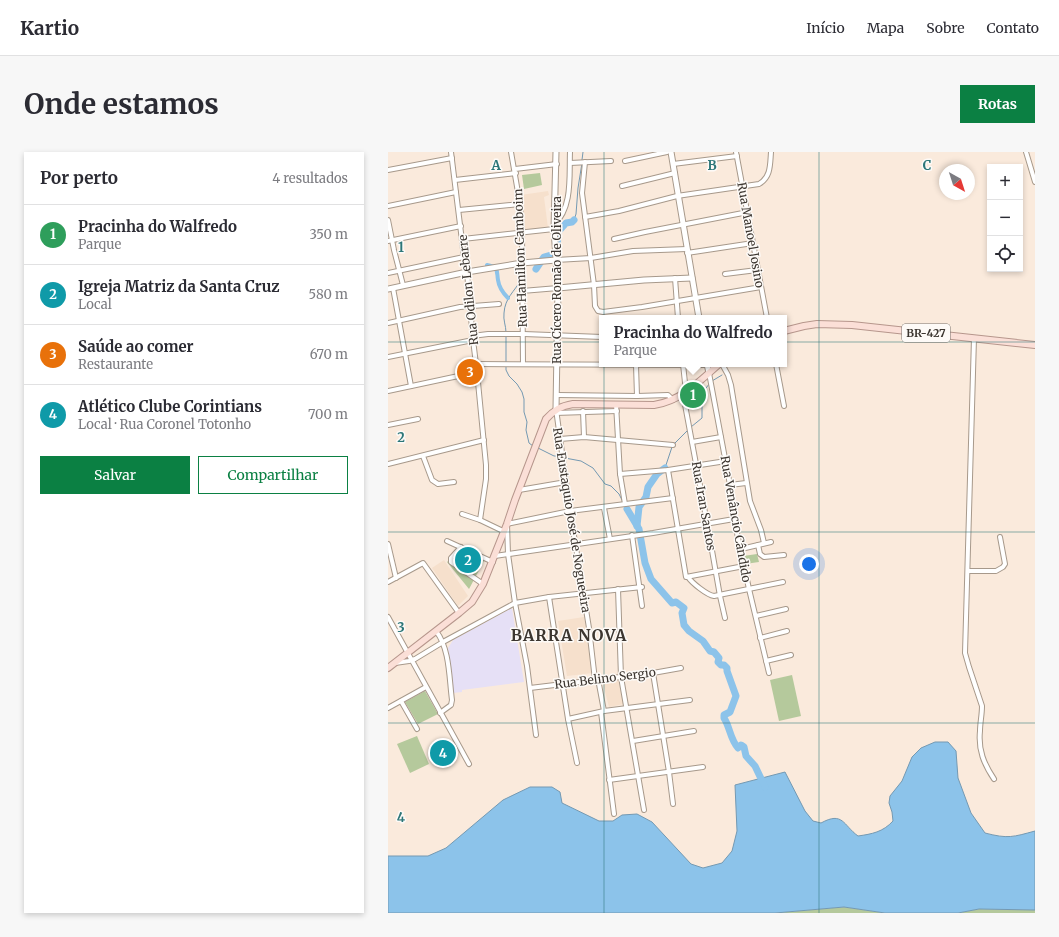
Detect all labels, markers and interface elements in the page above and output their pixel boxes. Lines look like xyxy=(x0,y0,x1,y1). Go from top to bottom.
text: Kartio xyxy=(20,16,79,40)
text: Início xyxy=(806,19,845,37)
text: Mapa xyxy=(867,19,904,37)
text: Sobre xyxy=(926,19,965,37)
text: Contato xyxy=(987,19,1039,37)
button: Rotas xyxy=(960,85,1035,123)
text: Onde estamos xyxy=(24,86,219,122)
text: A xyxy=(490,157,501,174)
text: B xyxy=(707,157,717,174)
text: C xyxy=(923,157,932,174)
north arrow xyxy=(939,164,975,200)
map controls xyxy=(987,164,1023,272)
button: + xyxy=(987,164,1023,200)
text: Por perto xyxy=(40,167,118,189)
text: 4 resultados xyxy=(272,170,348,187)
street label: Rua Manoel Josino xyxy=(734,181,768,289)
street label: Rua Hamilton Camboim xyxy=(510,188,530,328)
street label: Rua Cícero Romão de Oliveira xyxy=(549,195,564,364)
button: − xyxy=(987,200,1023,236)
text: Pracinha do Walfredo xyxy=(78,217,237,236)
text: 1 xyxy=(50,226,56,243)
text: 350 m xyxy=(310,226,348,243)
street label: Rua Odilon Lebarre xyxy=(455,234,481,346)
text: Parque xyxy=(78,236,121,253)
button: locate xyxy=(987,236,1023,272)
text: 1 xyxy=(398,239,404,256)
text: Igreja Matriz da Santa Cruz xyxy=(78,277,280,296)
text: 2 xyxy=(49,286,57,303)
text: 580 m xyxy=(309,286,348,303)
text: Local xyxy=(78,296,112,313)
popup xyxy=(599,315,787,367)
text: Pracinha do Walfredo xyxy=(614,323,772,342)
road number: BR-427 xyxy=(902,324,950,342)
text: Saúde ao comer xyxy=(78,337,194,356)
text: Parque xyxy=(614,342,657,359)
text: 3 xyxy=(49,346,57,363)
text: 670 m xyxy=(310,346,348,363)
text: Restaurante xyxy=(78,356,153,373)
pin: 3 xyxy=(457,357,483,387)
pin: 1 xyxy=(680,380,706,410)
text: Atlético Clube Corintians xyxy=(78,397,262,416)
text: 4 xyxy=(49,406,57,423)
text: 700 m xyxy=(308,406,348,423)
text: Local · Rua Coronel Totonho xyxy=(78,416,251,433)
street label: Rua Eustaquio José de Nogueeira xyxy=(550,426,594,614)
text: 2 xyxy=(397,429,405,446)
street label: Rua Venâncio Cândido xyxy=(717,455,755,583)
button: Salvar xyxy=(40,456,190,494)
button: Compartilhar xyxy=(198,456,348,494)
street label: Rua Iran Santos xyxy=(689,460,719,552)
pin: 2 xyxy=(455,545,481,575)
your location xyxy=(799,554,819,574)
text: 3 xyxy=(397,619,405,636)
district label: BARRA NOVA xyxy=(511,625,627,645)
street label: Rua Belino Sergio xyxy=(554,664,656,692)
pin: 4 xyxy=(430,738,456,768)
text: 4 xyxy=(397,809,406,826)

